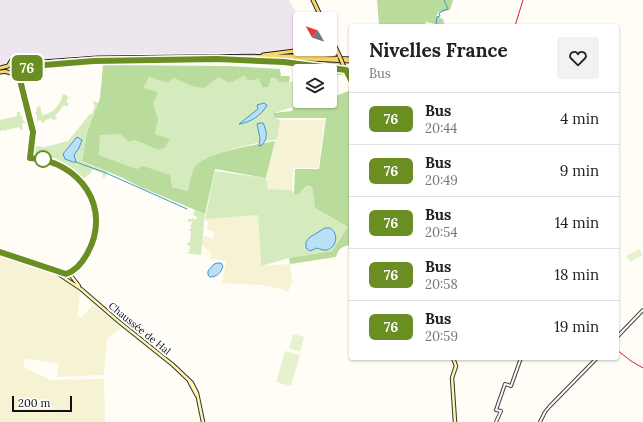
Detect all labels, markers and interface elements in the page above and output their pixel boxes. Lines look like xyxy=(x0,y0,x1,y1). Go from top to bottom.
north arrow xyxy=(293,12,337,56)
map controls xyxy=(293,12,337,108)
button: heart xyxy=(557,37,599,79)
text: Nivelles France xyxy=(369,38,508,62)
line badge: 76 xyxy=(9,55,45,81)
text: 76 xyxy=(20,59,34,77)
button: layers xyxy=(293,64,337,108)
text: Bus xyxy=(369,65,391,82)
text: Bus xyxy=(425,101,451,120)
text: 4 min xyxy=(560,109,599,128)
text: 76 xyxy=(384,110,398,128)
text: 20:44 xyxy=(425,120,457,137)
unlabelled marker xyxy=(34,150,52,168)
text: Bus xyxy=(425,153,451,172)
text: 9 min xyxy=(560,161,599,180)
text: 76 xyxy=(384,162,398,180)
text: 20:49 xyxy=(425,172,458,189)
text: Bus xyxy=(425,205,451,224)
text: 14 min xyxy=(555,213,599,232)
text: 76 xyxy=(384,214,398,232)
text: 20:54 xyxy=(425,224,457,241)
text: Bus xyxy=(425,257,451,276)
text: 18 min xyxy=(554,265,599,284)
text: 76 xyxy=(384,266,398,284)
text: 20:58 xyxy=(425,276,458,293)
street label: Chaussée de Hal xyxy=(106,299,174,358)
text: Bus xyxy=(425,309,451,328)
text: 19 min xyxy=(554,317,599,336)
text: 76 xyxy=(384,318,398,336)
text: 20:59 xyxy=(425,328,458,345)
scale bar xyxy=(12,394,72,413)
text: 200 m xyxy=(18,396,50,410)

